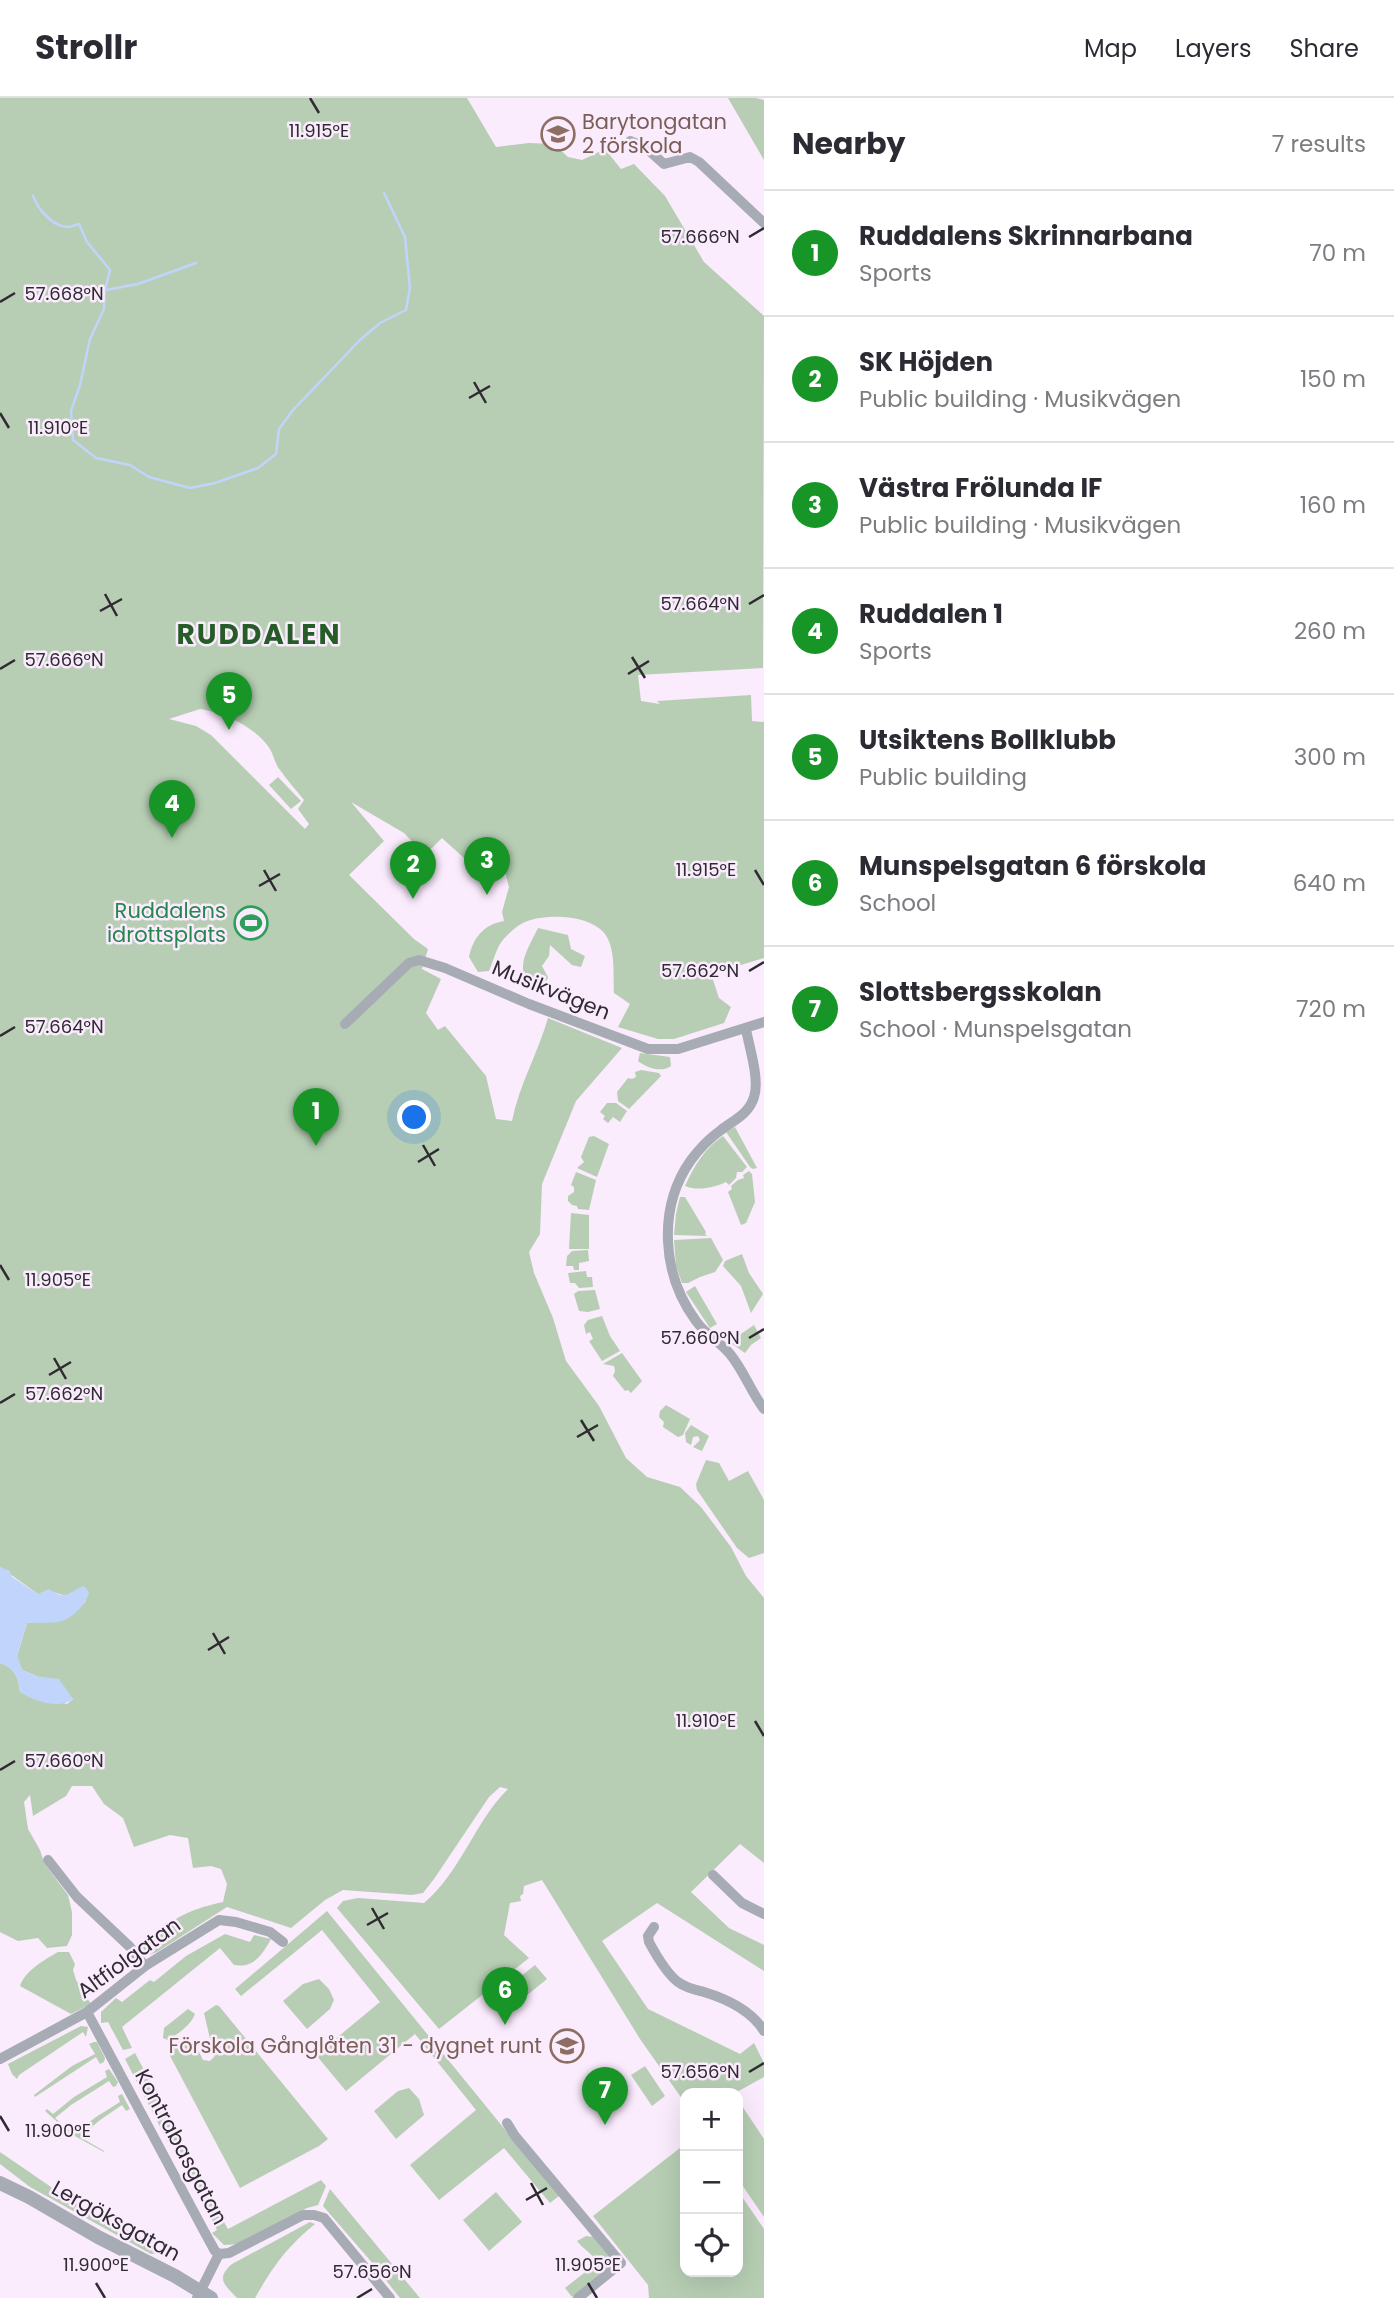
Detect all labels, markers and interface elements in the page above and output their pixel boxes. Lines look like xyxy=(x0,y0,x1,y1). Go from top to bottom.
text: Strollr xyxy=(35,24,137,71)
text: Map xyxy=(1084,32,1137,65)
text: Layers xyxy=(1175,32,1251,65)
text: Share xyxy=(1289,32,1359,65)
place label: Barytongatan 2 förskola xyxy=(582,107,727,160)
school or university icon: Barytongatan 2 förskola xyxy=(539,115,577,153)
text: 11.915°E xyxy=(289,118,349,143)
text: Nearby xyxy=(792,122,906,165)
text: 7 results xyxy=(1272,128,1366,160)
text: Ruddalens Skrinnarbana xyxy=(859,218,1193,254)
text: 57.666°N xyxy=(660,224,740,249)
text: 1 xyxy=(811,237,819,269)
text: 70 m xyxy=(1309,237,1366,269)
text: Sports xyxy=(859,257,932,289)
text: 57.668°N xyxy=(24,281,104,306)
text: SK Höjden xyxy=(859,344,993,380)
text: 2 xyxy=(808,363,822,395)
text: 150 m xyxy=(1300,363,1366,395)
text: Public building · Musikvägen xyxy=(859,383,1181,415)
text: 11.910°E xyxy=(28,415,88,440)
text: Västra Frölunda IF xyxy=(859,470,1102,506)
text: 3 xyxy=(808,489,822,521)
text: 160 m xyxy=(1300,489,1366,521)
text: Public building · Musikvägen xyxy=(859,509,1181,541)
text: 57.664°N xyxy=(660,591,740,616)
text: Ruddalen 1 xyxy=(859,596,1003,632)
district label: RUDDALEN xyxy=(177,615,341,654)
text: 4 xyxy=(807,615,823,647)
text: 260 m xyxy=(1294,615,1366,647)
text: Sports xyxy=(859,635,932,667)
text: 57.666°N xyxy=(24,647,104,672)
pin: 5 xyxy=(206,672,252,730)
text: Utsiktens Bollklubb xyxy=(859,722,1116,758)
text: 5 xyxy=(808,741,822,773)
text: 300 m xyxy=(1294,741,1366,773)
text: Public building xyxy=(859,761,1027,793)
pin: 4 xyxy=(149,780,195,838)
pin: 3 xyxy=(464,837,510,895)
pin: 2 xyxy=(390,841,436,899)
text: Munspelsgatan 6 förskola xyxy=(859,848,1206,884)
text: 11.915°E xyxy=(676,857,736,882)
text: 6 xyxy=(808,867,822,899)
text: 640 m xyxy=(1293,867,1366,899)
text: School xyxy=(859,887,936,919)
place label: Ruddalens idrottsplats xyxy=(107,896,226,949)
sports icon: Ruddalens idrottsplats xyxy=(232,904,270,942)
street label: Musikvägen xyxy=(488,953,615,1026)
text: 57.662°N xyxy=(661,958,739,983)
text: Slottsbergsskolan xyxy=(859,974,1102,1010)
text: 7 xyxy=(809,993,821,1025)
text: 720 m xyxy=(1296,993,1366,1025)
text: School · Munspelsgatan xyxy=(859,1013,1132,1045)
text: 57.664°N xyxy=(24,1014,104,1039)
pin: 1 xyxy=(293,1088,339,1146)
your location xyxy=(397,1100,431,1134)
text: 11.905°E xyxy=(25,1267,91,1292)
text: 57.660°N xyxy=(660,1325,740,1350)
text: 57.662°N xyxy=(25,1381,103,1406)
text: 11.910°E xyxy=(676,1708,736,1733)
text: 57.660°N xyxy=(24,1748,104,1773)
street label: Altfiolgatan xyxy=(71,1910,186,2005)
pin: 6 xyxy=(482,1967,528,2025)
school or university icon: Förskola Gånglåten 31 - dygnet runt xyxy=(548,2027,586,2065)
place label: Förskola Gånglåten 31 - dygnet runt xyxy=(169,2031,542,2060)
text: 57.656°N xyxy=(660,2059,740,2084)
street label: Kontrabasgatan xyxy=(128,2064,235,2230)
pin: 7 xyxy=(582,2067,628,2125)
map controls xyxy=(680,2088,743,2277)
button: + xyxy=(680,2088,743,2151)
text: 11.900°E xyxy=(25,2118,91,2143)
button: − xyxy=(680,2151,743,2214)
street label: Lergöksgatan xyxy=(47,2173,186,2268)
button: locate xyxy=(680,2214,743,2277)
text: 11.900°E xyxy=(63,2252,129,2277)
text: 11.905°E xyxy=(555,2252,621,2277)
text: 57.656°N xyxy=(332,2259,412,2284)

